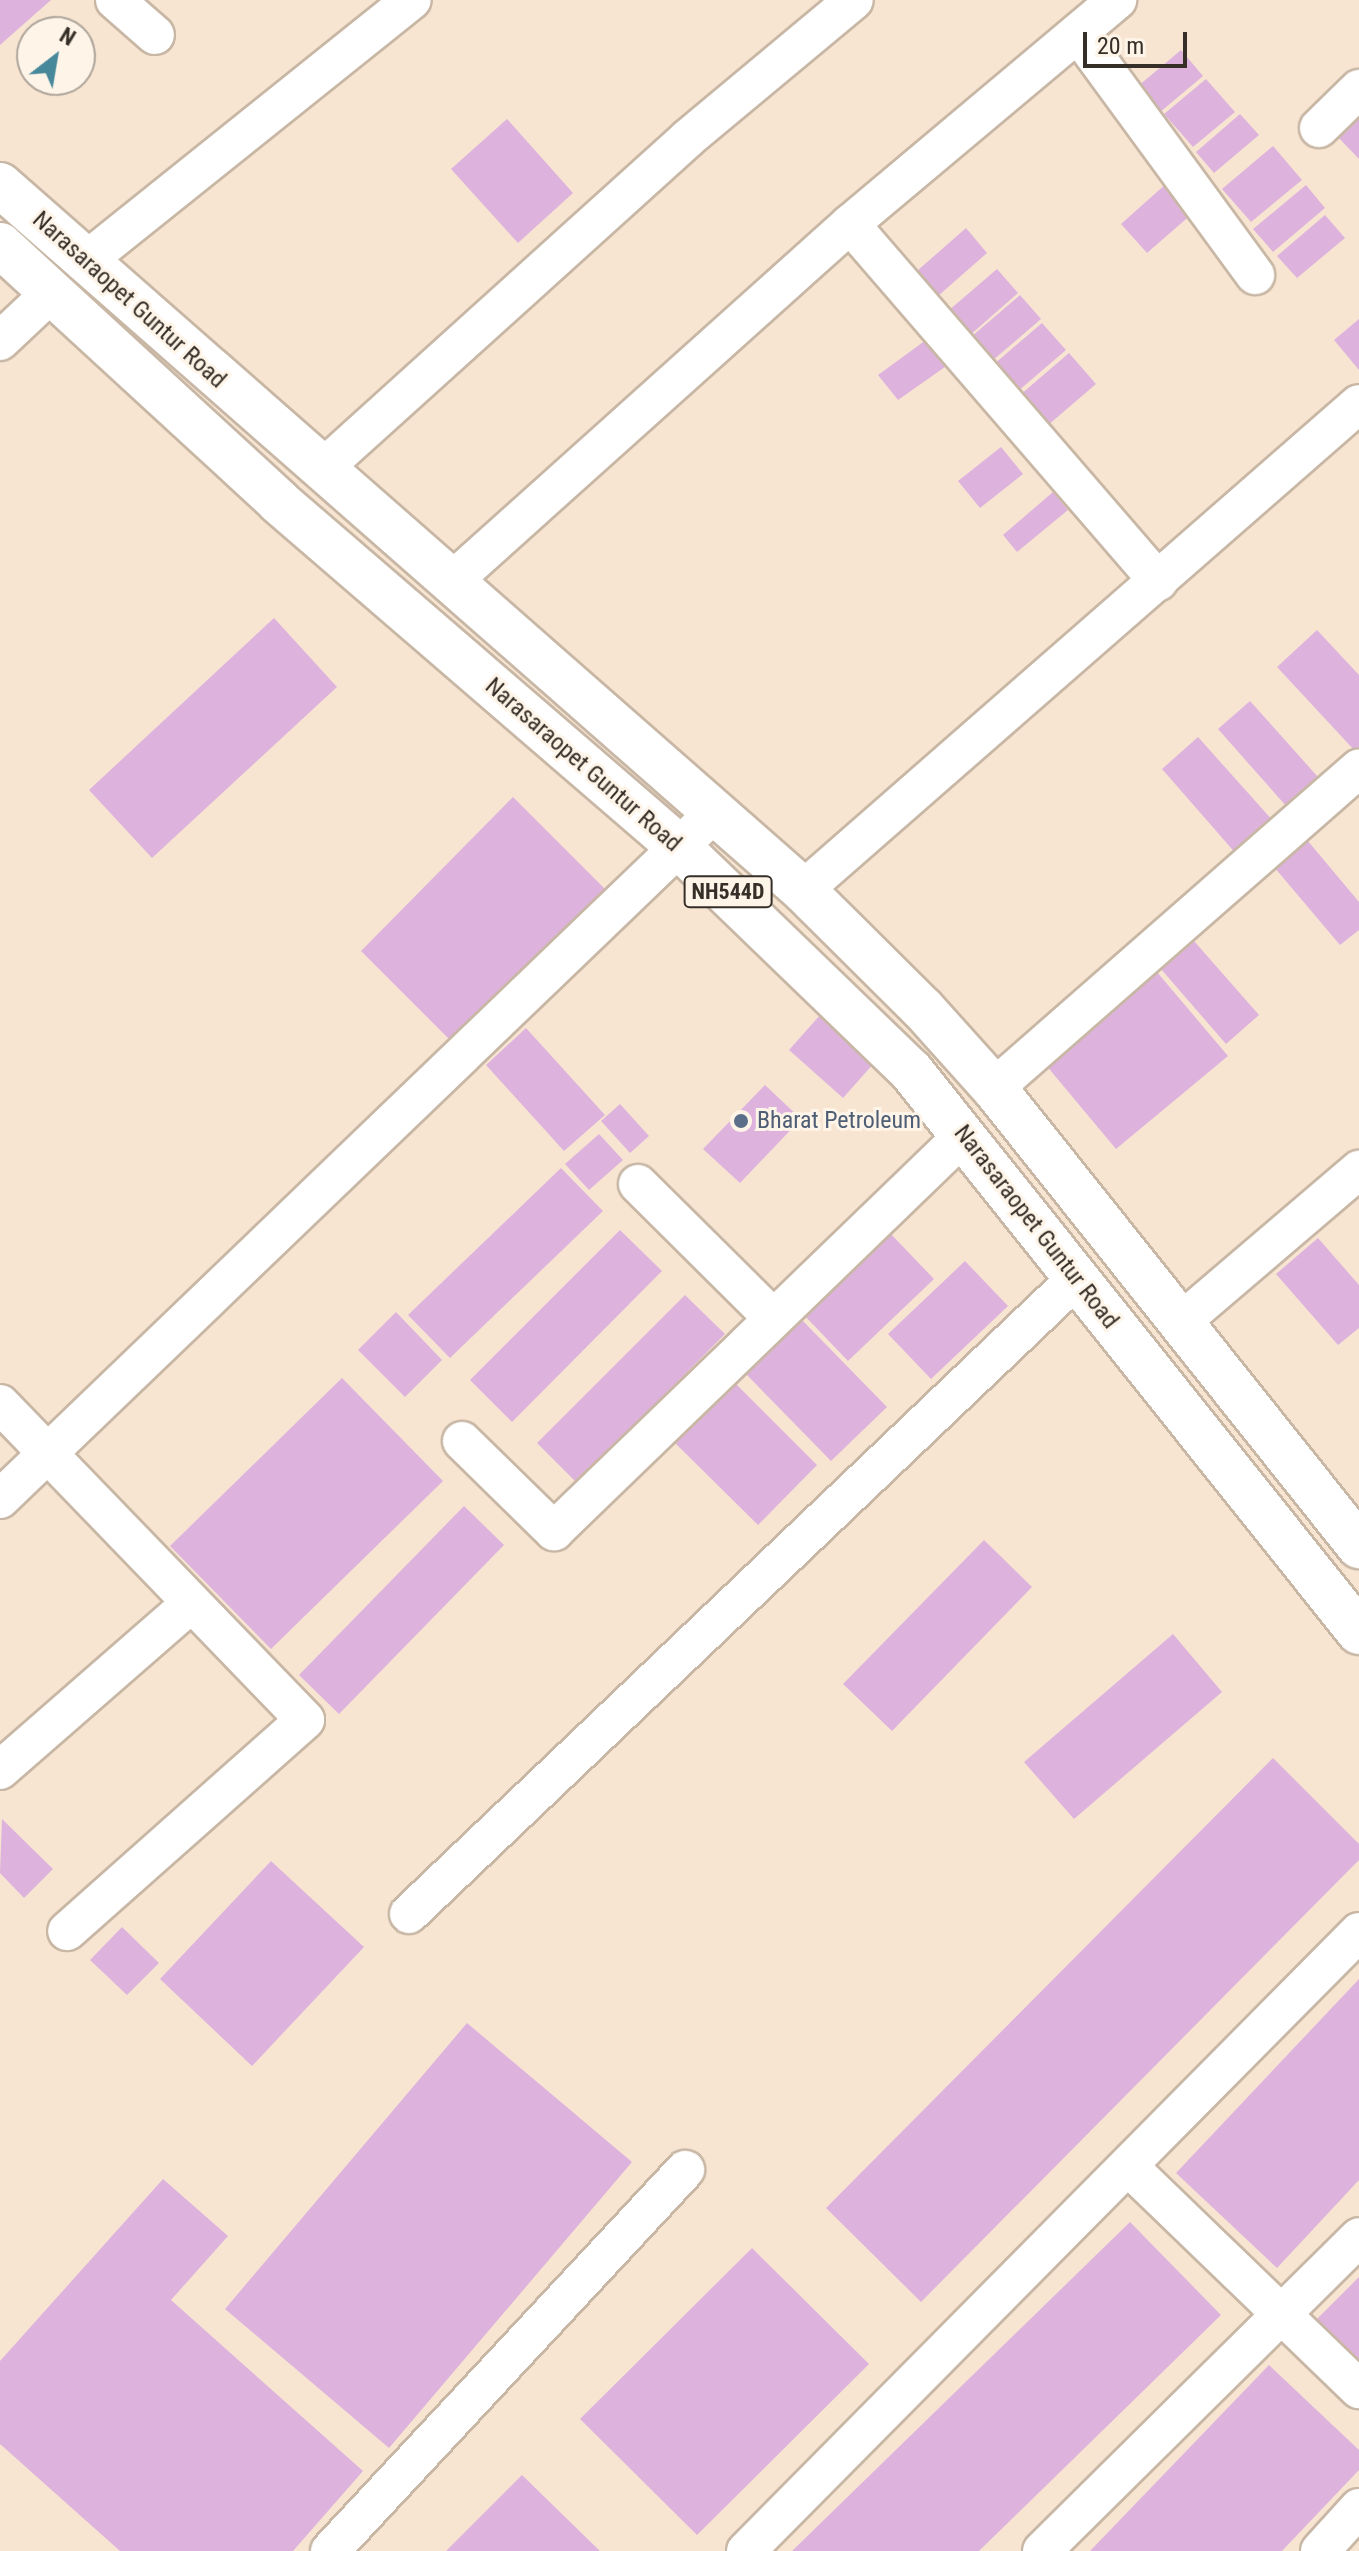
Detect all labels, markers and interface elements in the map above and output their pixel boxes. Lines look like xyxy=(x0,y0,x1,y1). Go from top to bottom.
north arrow xyxy=(16,16,96,96)
scale bar xyxy=(1087,16,1191,66)
text: N xyxy=(55,23,80,51)
text: 20 m xyxy=(1097,32,1144,60)
street label: Narasaraopet Guntur Road xyxy=(26,206,232,394)
street label: Narasaraopet Guntur Road xyxy=(479,672,687,858)
road number: NH544D xyxy=(682,874,774,910)
place label: Bharat Petroleum xyxy=(757,1107,921,1135)
marker: Bharat Petroleum xyxy=(732,1112,750,1130)
street label: Narasaraopet Guntur Road xyxy=(948,1119,1124,1335)

